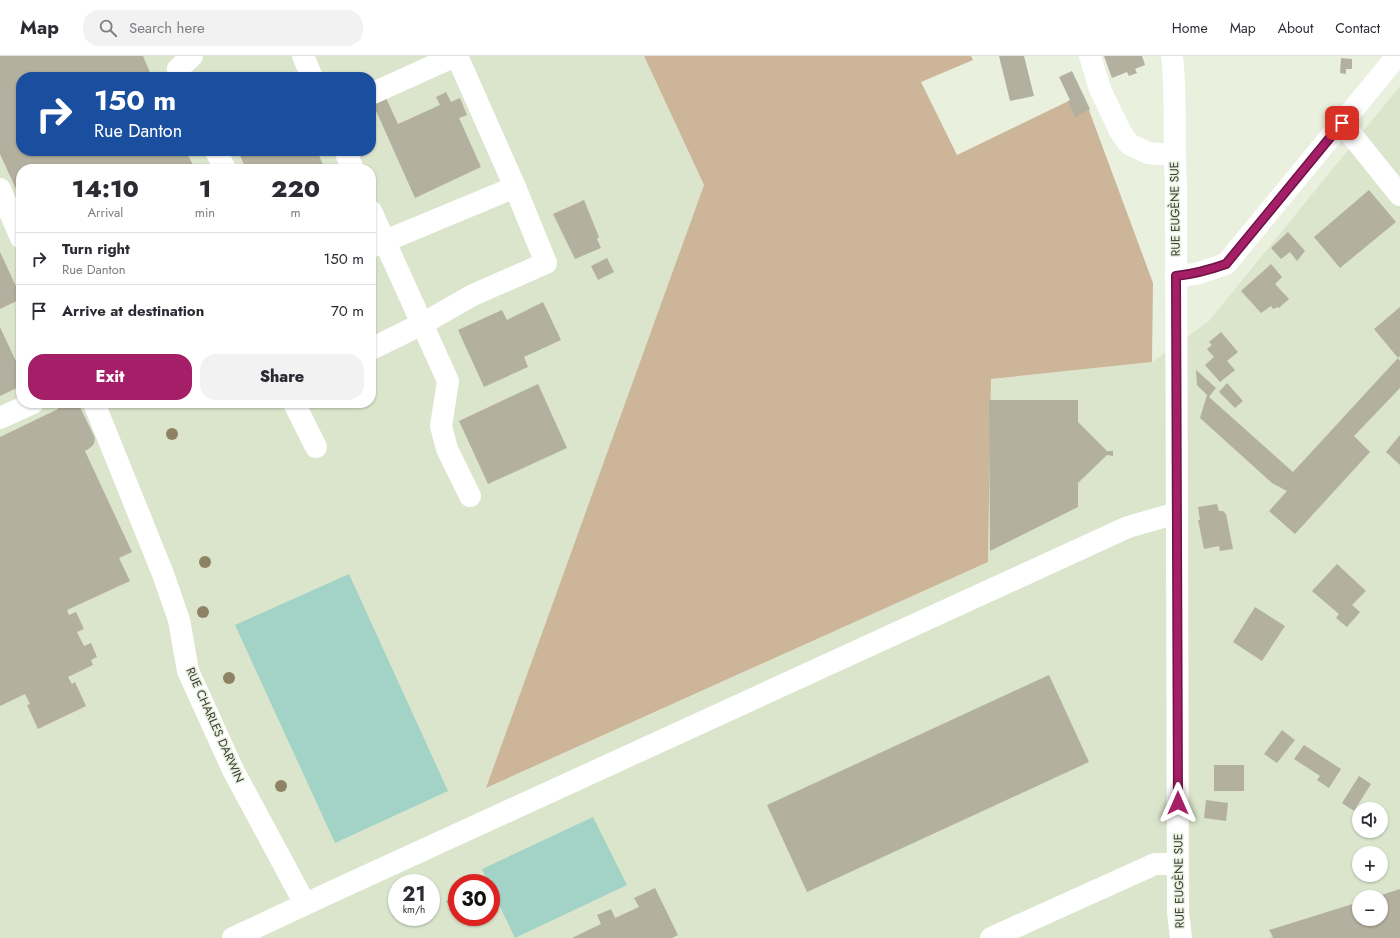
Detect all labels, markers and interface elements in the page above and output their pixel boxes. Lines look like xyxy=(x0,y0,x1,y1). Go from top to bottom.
search box xyxy=(83,10,363,46)
text: Map xyxy=(20,14,59,41)
icon: search xyxy=(97,17,119,39)
text: Search here xyxy=(129,17,205,39)
text: Home xyxy=(1172,18,1208,38)
text: Map xyxy=(1230,18,1256,38)
text: About xyxy=(1278,18,1313,38)
text: Contact xyxy=(1335,18,1380,38)
text: 150 m xyxy=(94,80,176,121)
icon: right xyxy=(28,88,80,140)
pin xyxy=(1325,106,1359,140)
icon: arrive xyxy=(1331,112,1353,134)
text: Rue Danton xyxy=(94,118,182,144)
street label: RUE EUGÈNE SUE xyxy=(1165,162,1185,256)
text: 14:10 xyxy=(72,171,139,206)
text: 1 xyxy=(199,171,211,206)
text: 220 xyxy=(271,171,320,206)
text: Arrival xyxy=(87,203,123,222)
text: min xyxy=(195,203,215,222)
text: m xyxy=(291,203,301,222)
text: Turn right xyxy=(62,238,130,260)
icon: right xyxy=(28,248,50,270)
text: 150 m xyxy=(324,248,364,270)
text: Rue Danton xyxy=(62,260,126,279)
icon: arrive xyxy=(28,300,50,322)
text: Arrive at destination xyxy=(62,300,204,322)
text: 70 m xyxy=(331,300,364,322)
button: Exit xyxy=(28,354,192,400)
button: Share xyxy=(200,354,364,400)
street label: RUE CHARLES DARWIN xyxy=(181,664,249,786)
position arrow xyxy=(1157,782,1199,824)
map controls xyxy=(1352,802,1388,926)
button: sound xyxy=(1352,802,1388,838)
street label: RUE EUGÈNE SUE xyxy=(1169,834,1189,928)
button: + xyxy=(1352,846,1388,882)
speed limit sign: 30 xyxy=(448,874,500,926)
text: 21 xyxy=(402,880,426,909)
button: − xyxy=(1352,890,1388,926)
text: km/h xyxy=(403,902,425,917)

